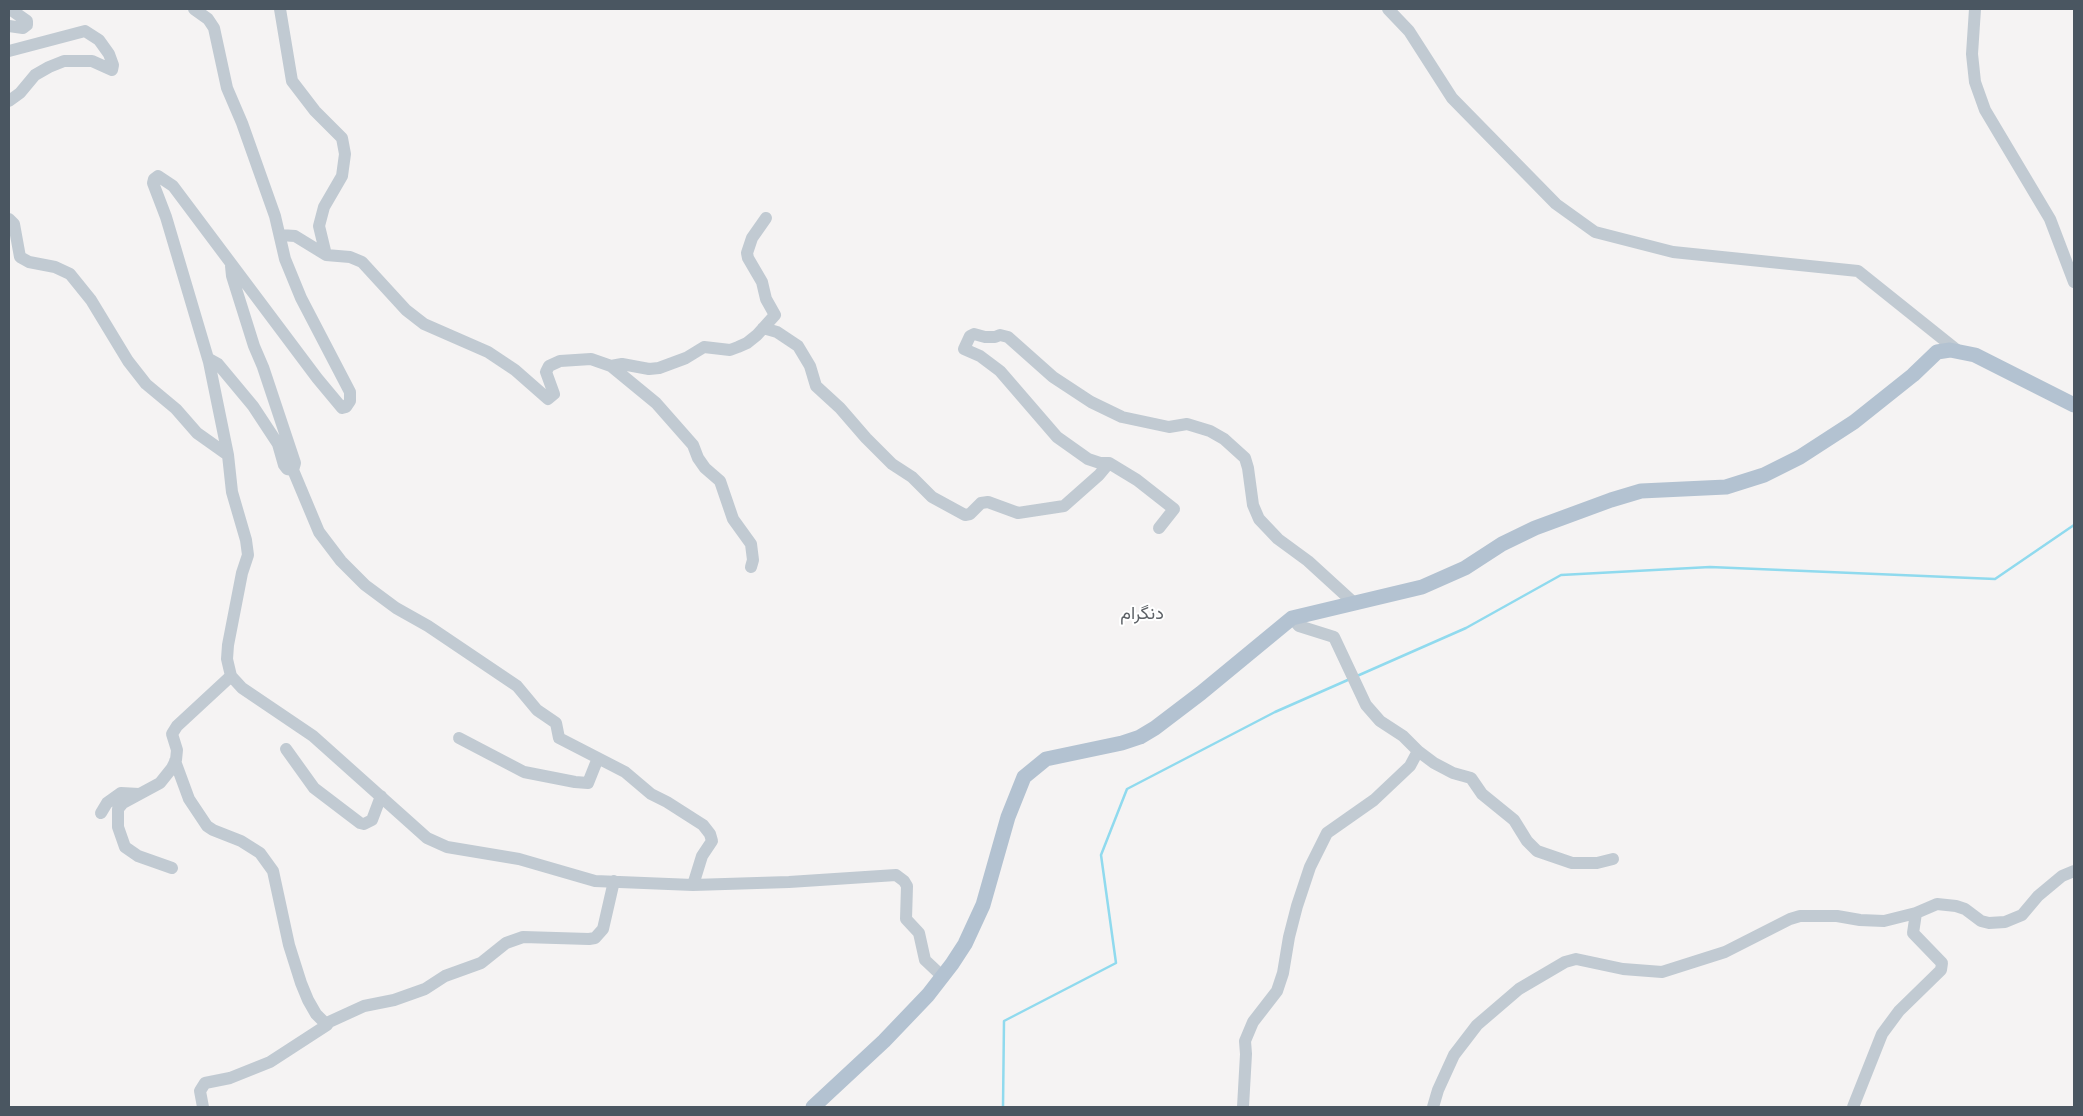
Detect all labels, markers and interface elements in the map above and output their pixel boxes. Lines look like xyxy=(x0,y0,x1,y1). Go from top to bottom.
district label: دنگرام xyxy=(1120,603,1164,625)

